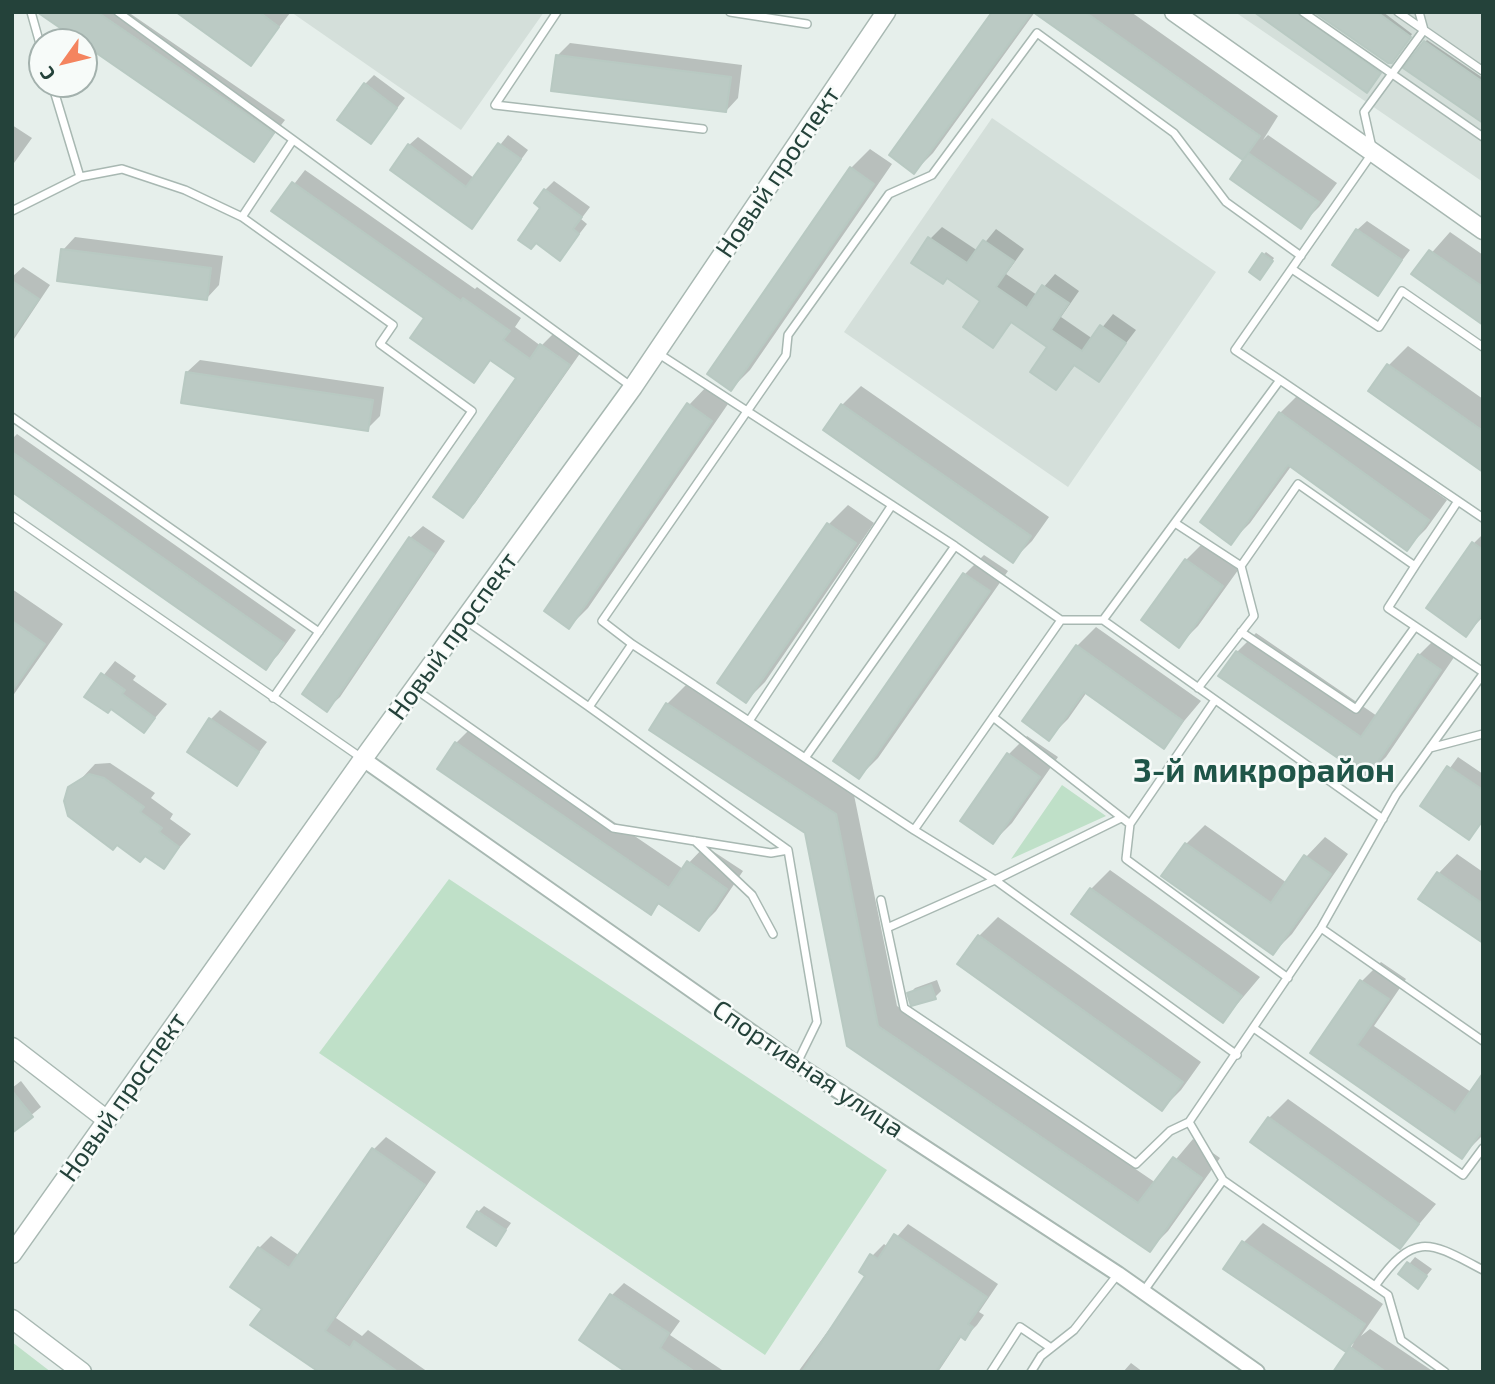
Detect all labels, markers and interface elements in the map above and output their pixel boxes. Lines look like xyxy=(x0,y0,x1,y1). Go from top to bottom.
north arrow xyxy=(28,28,98,98)
text: С xyxy=(34,63,59,85)
street label: Новый проспект xyxy=(709,80,847,264)
street label: Новый проспект xyxy=(382,546,524,726)
district label: 3-й микрорайон xyxy=(1133,751,1395,791)
street label: Спортивная улица xyxy=(706,993,910,1145)
street label: Новый проспект xyxy=(53,1006,193,1188)

